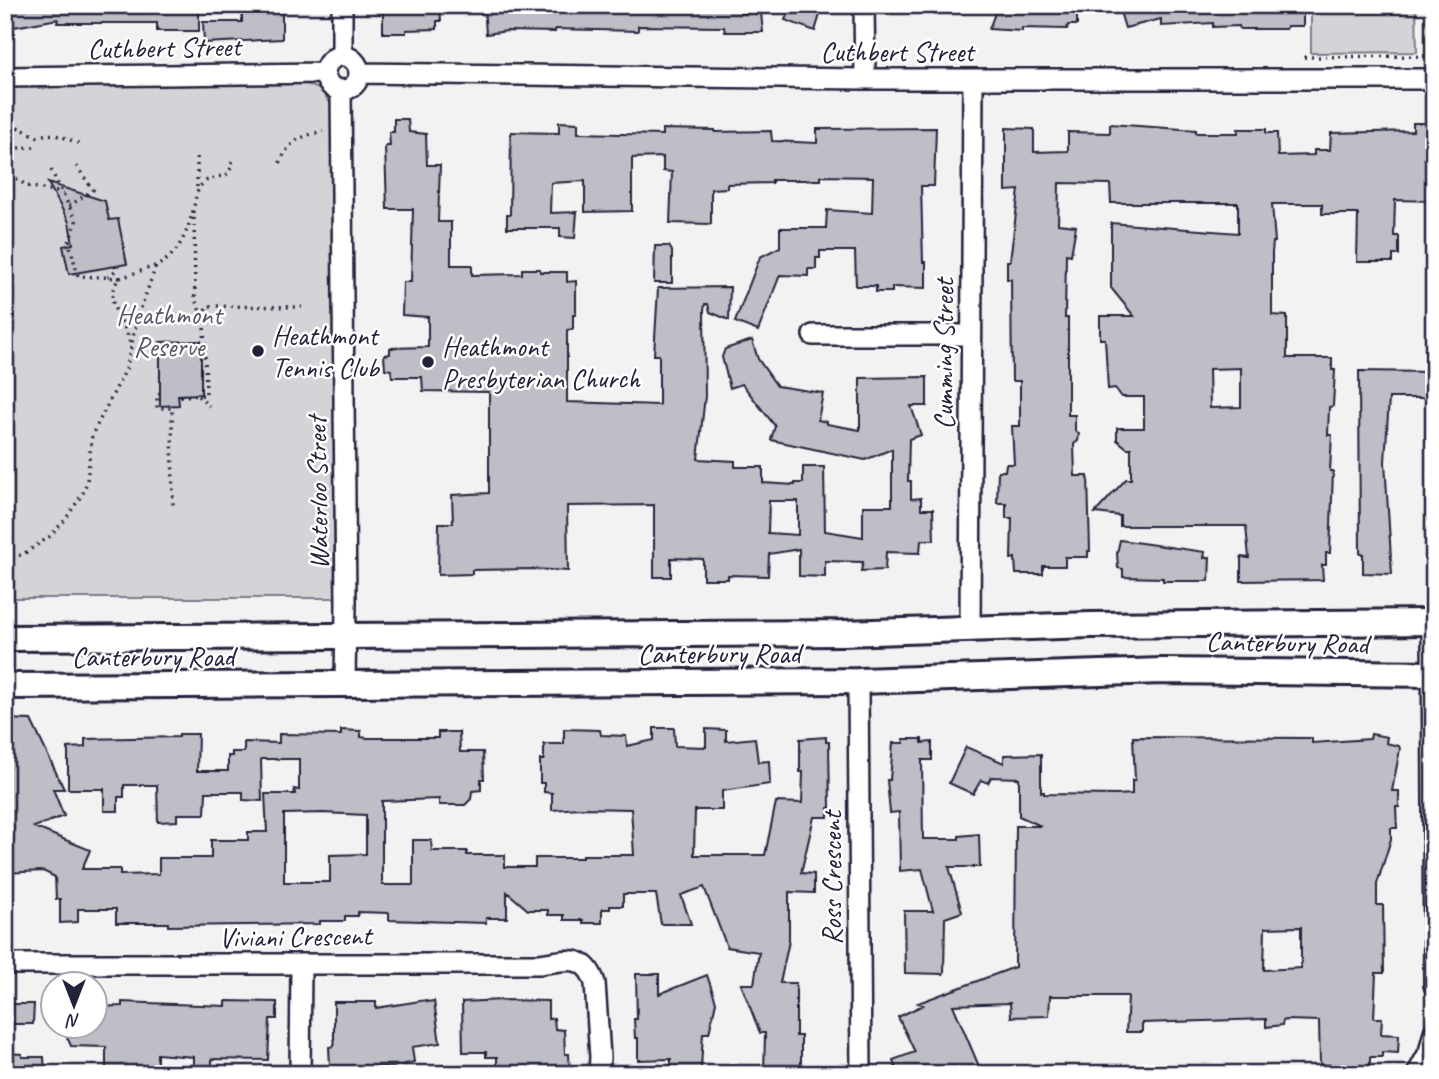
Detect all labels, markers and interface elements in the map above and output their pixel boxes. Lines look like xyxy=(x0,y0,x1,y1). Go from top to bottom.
street label: Cuthbert Street xyxy=(87,29,244,66)
street label: Cuthbert Street xyxy=(820,34,976,69)
street label: Cumming Street xyxy=(926,276,961,430)
park label: Heathmont Reserve xyxy=(116,297,224,364)
place label: Heathmont Tennis Club xyxy=(272,318,381,385)
place label: Heathmont Presbyterian Church xyxy=(442,329,641,396)
marker: Heathmont Tennis Club xyxy=(250,343,266,359)
marker: Heathmont Presbyterian Church xyxy=(420,354,436,370)
street label: Waterloo Street xyxy=(299,412,336,570)
street label: Canterbury Road xyxy=(1206,624,1372,661)
street label: Canterbury Road xyxy=(638,636,804,671)
street label: Canterbury Road xyxy=(72,639,238,674)
street label: Ross Crescent xyxy=(814,809,849,945)
street label: Viviani Crescent xyxy=(218,918,374,955)
north arrow xyxy=(38,970,108,1040)
text: N xyxy=(65,1009,80,1033)

